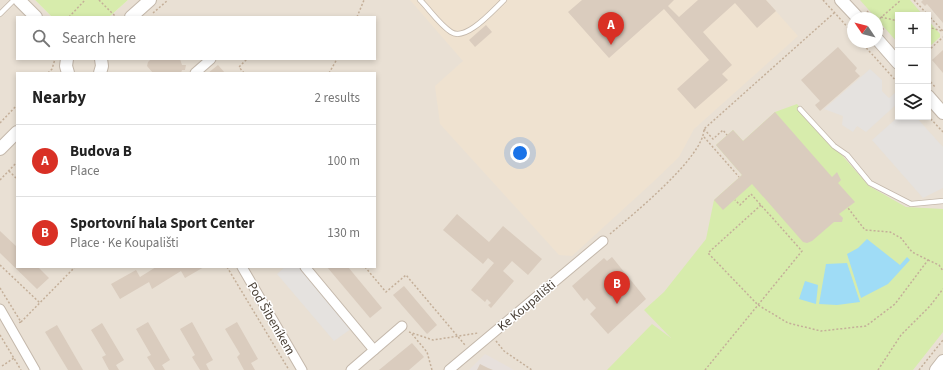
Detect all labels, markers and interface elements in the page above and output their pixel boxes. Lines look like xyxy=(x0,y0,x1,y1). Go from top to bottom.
pin: A xyxy=(598,12,624,45)
north arrow xyxy=(847,12,883,48)
map controls xyxy=(895,12,931,120)
button: + xyxy=(895,12,931,48)
search box xyxy=(16,16,376,60)
icon: search xyxy=(30,27,52,49)
text: Search here xyxy=(62,28,136,49)
button: − xyxy=(895,48,931,84)
button: layers xyxy=(895,84,931,120)
text: Nearby xyxy=(32,86,86,110)
text: 2 results xyxy=(315,89,360,107)
text: Budova B xyxy=(70,141,132,162)
your location xyxy=(510,143,530,163)
text: A xyxy=(41,152,49,170)
text: 100 m xyxy=(327,152,360,170)
text: Place xyxy=(70,162,99,180)
text: Sportovní hala Sport Center xyxy=(70,213,254,234)
text: B xyxy=(41,224,49,242)
text: 130 m xyxy=(327,224,360,242)
text: Place · Ke Koupališti xyxy=(70,234,179,252)
pin: B xyxy=(604,271,630,304)
street label: Ke Koupališti xyxy=(494,276,560,335)
street label: Pod Šibeníkem xyxy=(243,279,299,358)

